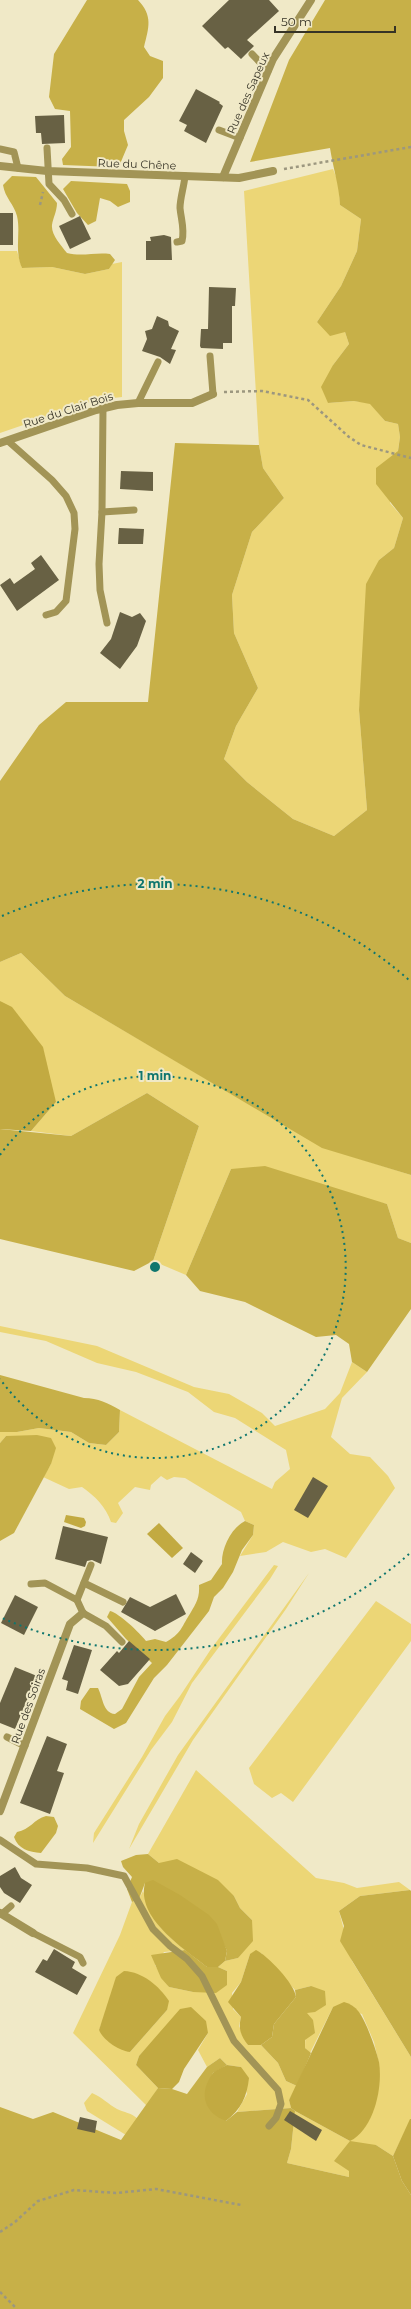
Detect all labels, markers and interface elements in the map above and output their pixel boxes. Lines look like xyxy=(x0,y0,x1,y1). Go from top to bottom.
scale bar xyxy=(275,8,395,34)
text: 50 m xyxy=(281,14,312,29)
street label: Rue des Sapeux xyxy=(224,50,272,136)
street label: Rue du Chêne xyxy=(97,156,177,172)
street label: Rue du Clair Bois xyxy=(21,389,115,431)
text: 2 min xyxy=(138,876,172,891)
text: 1 min xyxy=(139,1068,171,1083)
centre of rings xyxy=(148,1260,162,1274)
street label: Rue des Soiras xyxy=(8,1666,48,1746)

